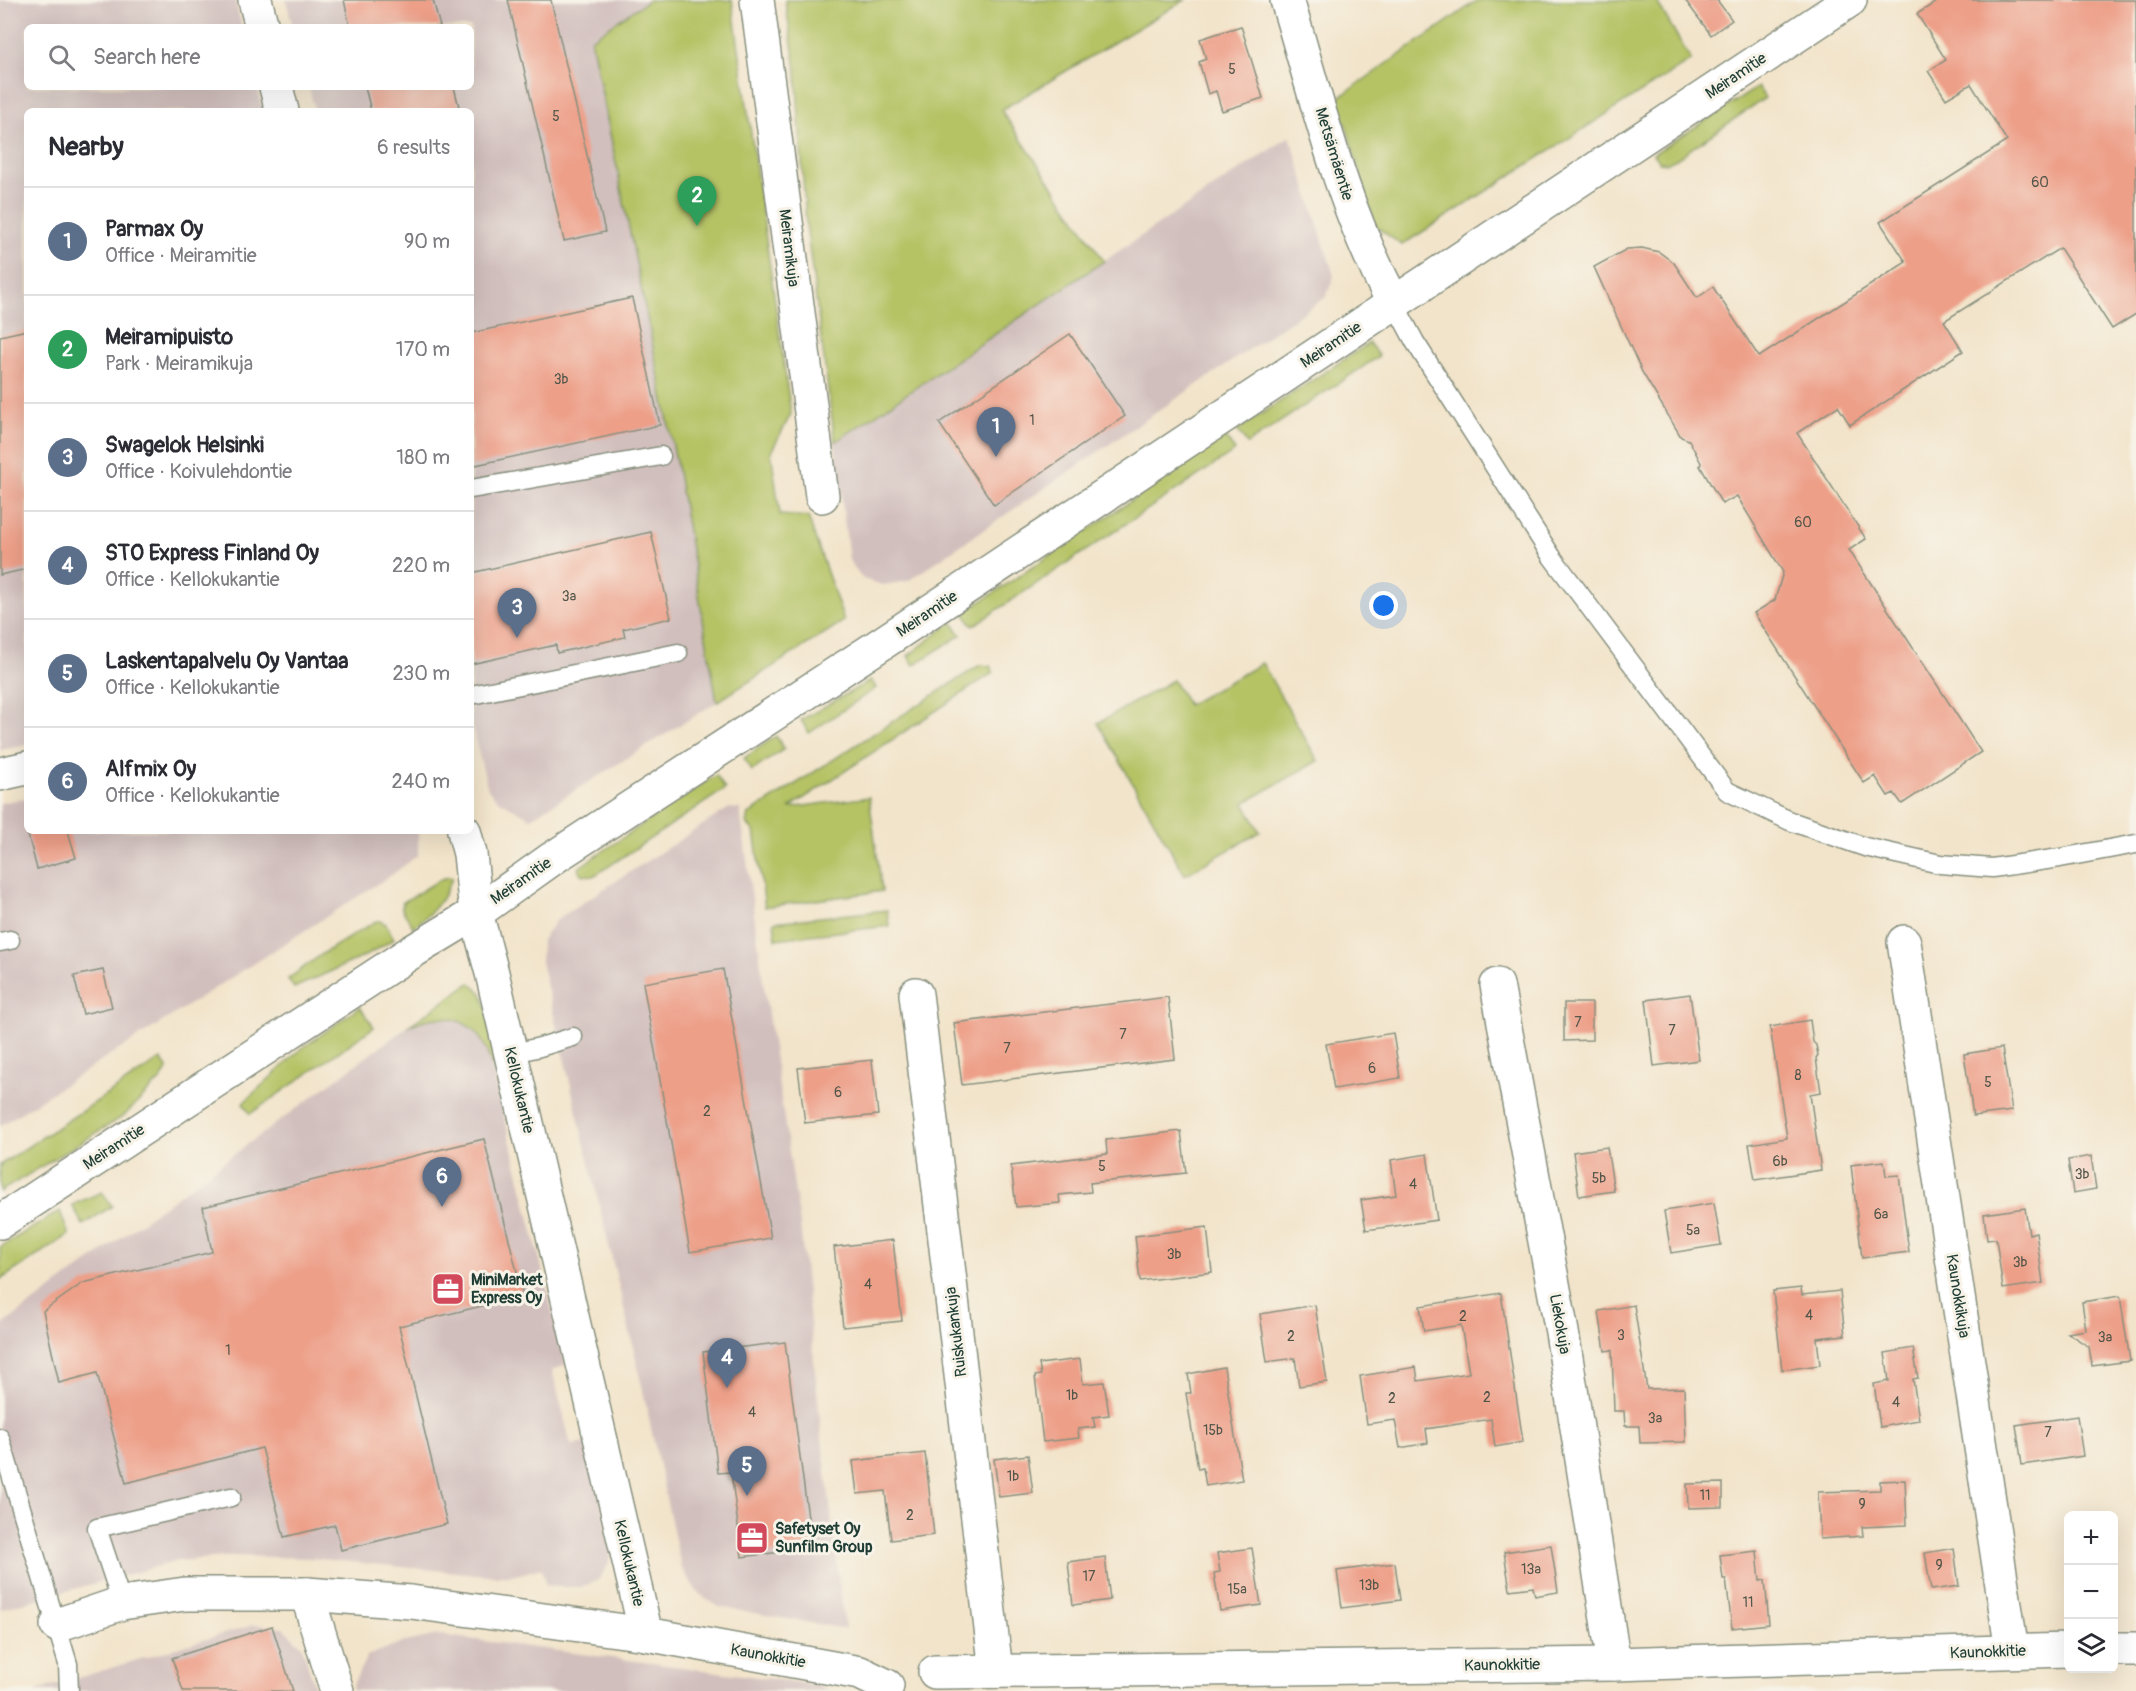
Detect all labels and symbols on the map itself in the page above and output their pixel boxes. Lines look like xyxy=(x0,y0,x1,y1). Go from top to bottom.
street label: Meiramitie xyxy=(1702,48,1771,104)
house number: 5 xyxy=(1228,61,1236,78)
street label: Metsämäentie xyxy=(1310,105,1358,203)
house number: 5 xyxy=(552,108,560,125)
house number: 60 xyxy=(2031,174,2049,191)
pin: 2 xyxy=(678,176,716,226)
street label: Meiramikuja xyxy=(774,208,804,288)
street label: Meiramitie xyxy=(1297,317,1366,373)
house number: 3b xyxy=(554,371,568,388)
pin: 1 xyxy=(976,408,1016,457)
house number: 1 xyxy=(1029,412,1035,429)
house number: 60 xyxy=(1794,514,1812,531)
street label: Meiramitie xyxy=(893,586,962,642)
pin: 3 xyxy=(498,588,536,638)
house number: 3a xyxy=(562,588,576,605)
your location xyxy=(1369,591,1398,620)
street label: Meiramitie xyxy=(487,853,555,909)
house number: 7 xyxy=(1574,1014,1582,1031)
house number: 7 xyxy=(1668,1022,1676,1039)
house number: 7 xyxy=(1119,1026,1127,1043)
house number: 7 xyxy=(1003,1040,1011,1057)
street label: Kellokukantie xyxy=(499,1045,539,1135)
house number: 6 xyxy=(1368,1060,1376,1077)
house number: 8 xyxy=(1794,1067,1802,1084)
house number: 5 xyxy=(1984,1074,1992,1091)
house number: 6 xyxy=(834,1084,842,1101)
house number: 2 xyxy=(703,1103,711,1120)
street label: Meiramitie xyxy=(79,1120,149,1174)
house number: 6b xyxy=(1772,1153,1788,1170)
pin: 6 xyxy=(422,1158,462,1207)
house number: 5 xyxy=(1098,1158,1106,1175)
house number: 3b xyxy=(2075,1166,2089,1183)
house number: 5b xyxy=(1592,1170,1606,1187)
house number: 4 xyxy=(1409,1176,1417,1193)
house number: 6a xyxy=(1874,1206,1888,1223)
house number: 5a xyxy=(1686,1222,1700,1239)
house number: 3b xyxy=(1167,1246,1181,1263)
street label: Kaunokkikuja xyxy=(1941,1253,1975,1339)
house number: 3b xyxy=(2013,1254,2027,1271)
place label: MiniMarket Express Oy xyxy=(471,1270,543,1308)
office icon: MiniMarket Express Oy xyxy=(430,1271,466,1307)
house number: 4 xyxy=(864,1276,872,1293)
street label: Ruiskukankuja xyxy=(941,1286,971,1378)
street label: Liekokuja xyxy=(1545,1292,1575,1356)
house number: 4 xyxy=(1805,1307,1813,1324)
house number: 2 xyxy=(1459,1308,1467,1325)
house number: 3 xyxy=(1617,1327,1625,1344)
house number: 2 xyxy=(1287,1328,1295,1345)
house number: 3a xyxy=(2098,1329,2112,1346)
pin: 4 xyxy=(708,1338,746,1388)
house number: 1 xyxy=(225,1342,231,1359)
house number: 1b xyxy=(1066,1387,1078,1404)
house number: 2 xyxy=(1483,1389,1491,1406)
house number: 2 xyxy=(1388,1390,1396,1407)
house number: 4 xyxy=(1892,1394,1900,1411)
house number: 4 xyxy=(748,1404,756,1421)
house number: 3a xyxy=(1648,1410,1662,1427)
house number: 15b xyxy=(1203,1422,1223,1439)
house number: 7 xyxy=(2044,1424,2052,1441)
pin: 5 xyxy=(728,1446,766,1496)
house number: 1b xyxy=(1007,1468,1019,1485)
house number: 11 xyxy=(1700,1487,1710,1504)
house number: 9 xyxy=(1858,1496,1866,1513)
house number: 2 xyxy=(906,1507,914,1524)
street label: Kellokukantie xyxy=(609,1518,649,1608)
place label: Safetyset Oy Sunfilm Group xyxy=(775,1519,873,1557)
office icon: Safetyset Oy Sunfilm Group xyxy=(734,1520,770,1556)
house number: 9 xyxy=(1935,1557,1943,1574)
house number: 13a xyxy=(1521,1561,1541,1578)
house number: 17 xyxy=(1083,1568,1096,1585)
house number: 13b xyxy=(1359,1577,1379,1594)
house number: 15a xyxy=(1227,1581,1247,1598)
house number: 11 xyxy=(1743,1594,1753,1611)
street label: Kaunokkitie xyxy=(729,1640,807,1672)
street label: Kaunokkitie xyxy=(1950,1641,2027,1663)
street label: Kaunokkitie xyxy=(1464,1654,1540,1676)

